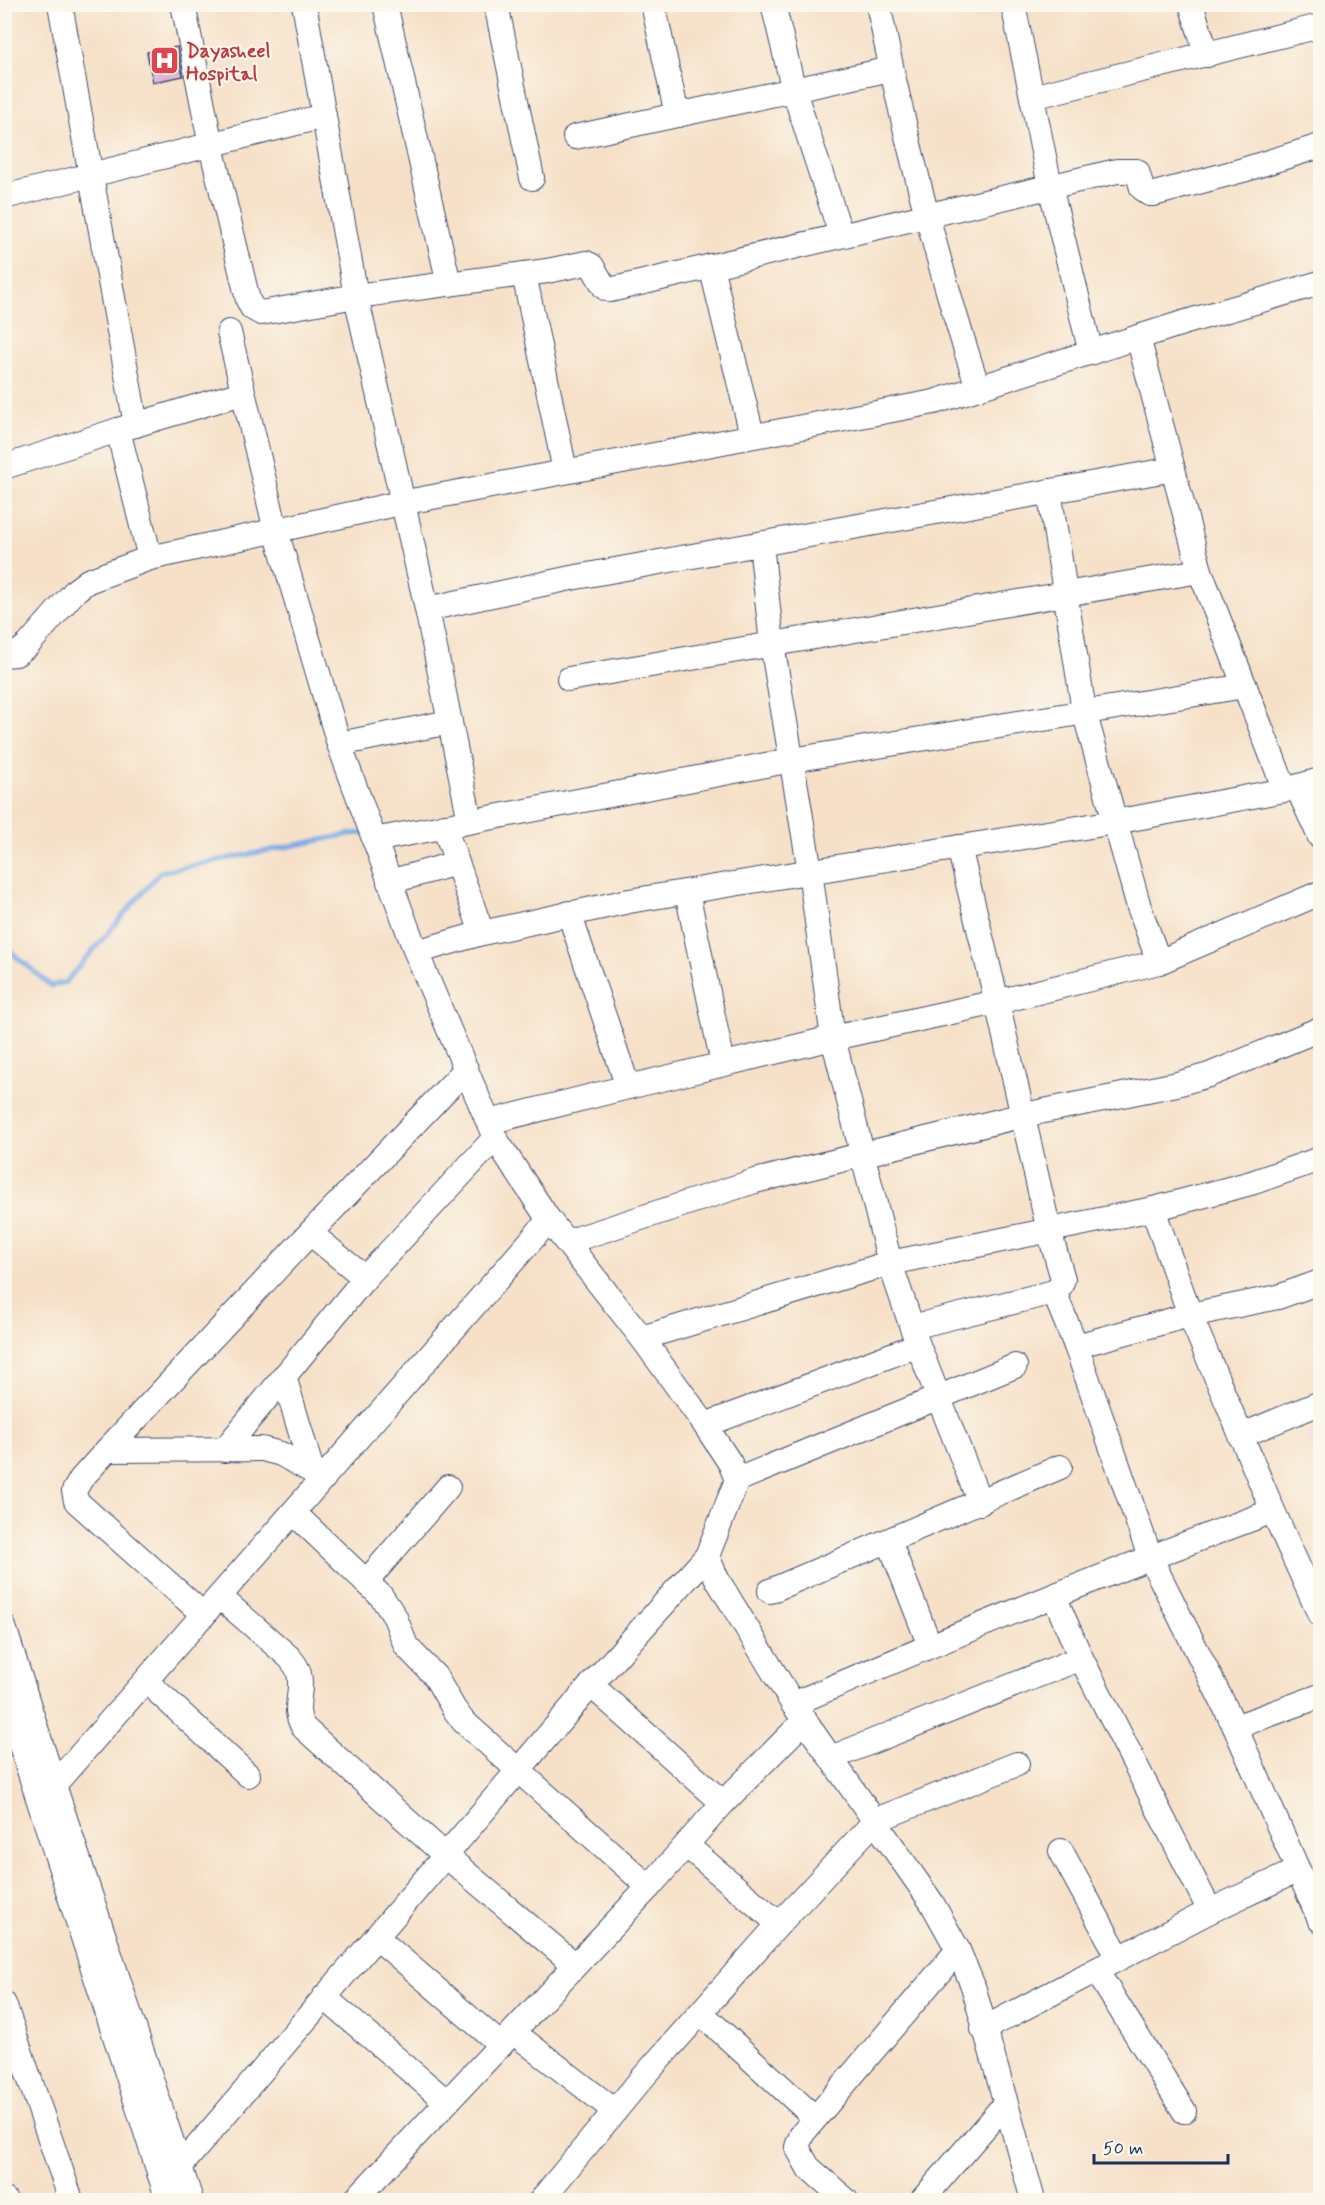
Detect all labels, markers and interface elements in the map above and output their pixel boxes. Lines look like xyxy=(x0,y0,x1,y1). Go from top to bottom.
place label: Dayasheel Hospital xyxy=(186,38,271,88)
hospital icon: Dayasheel Hospital xyxy=(149,45,181,77)
scale bar xyxy=(1094,2127,1228,2165)
text: 50 m xyxy=(1103,2137,1143,2161)

